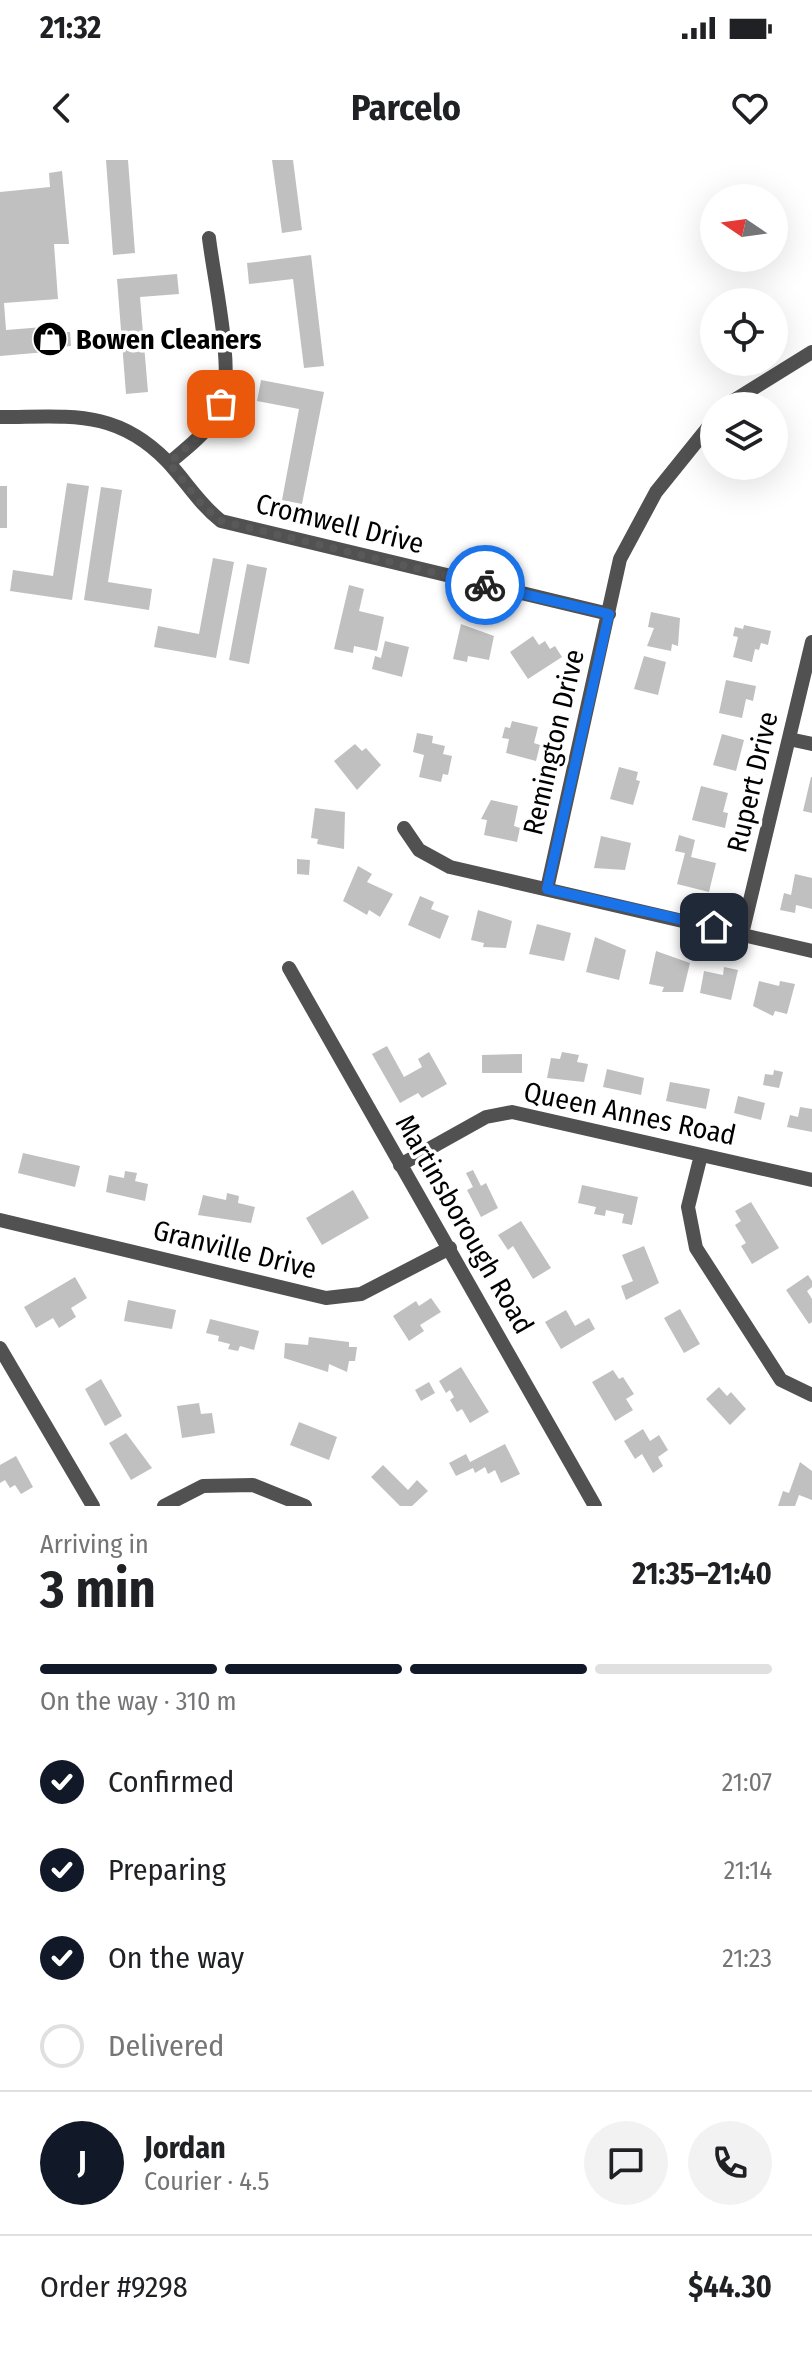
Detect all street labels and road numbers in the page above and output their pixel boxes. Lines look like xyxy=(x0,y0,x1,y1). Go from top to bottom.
street label: Cromwell Drive xyxy=(253,487,427,560)
street label: Remington Drive xyxy=(516,646,591,838)
street label: Rupert Drive xyxy=(720,709,785,856)
street label: Queen Annes Road xyxy=(521,1075,739,1152)
street label: Martinsborough Road xyxy=(389,1109,541,1339)
street label: Granville Drive xyxy=(150,1213,320,1286)

